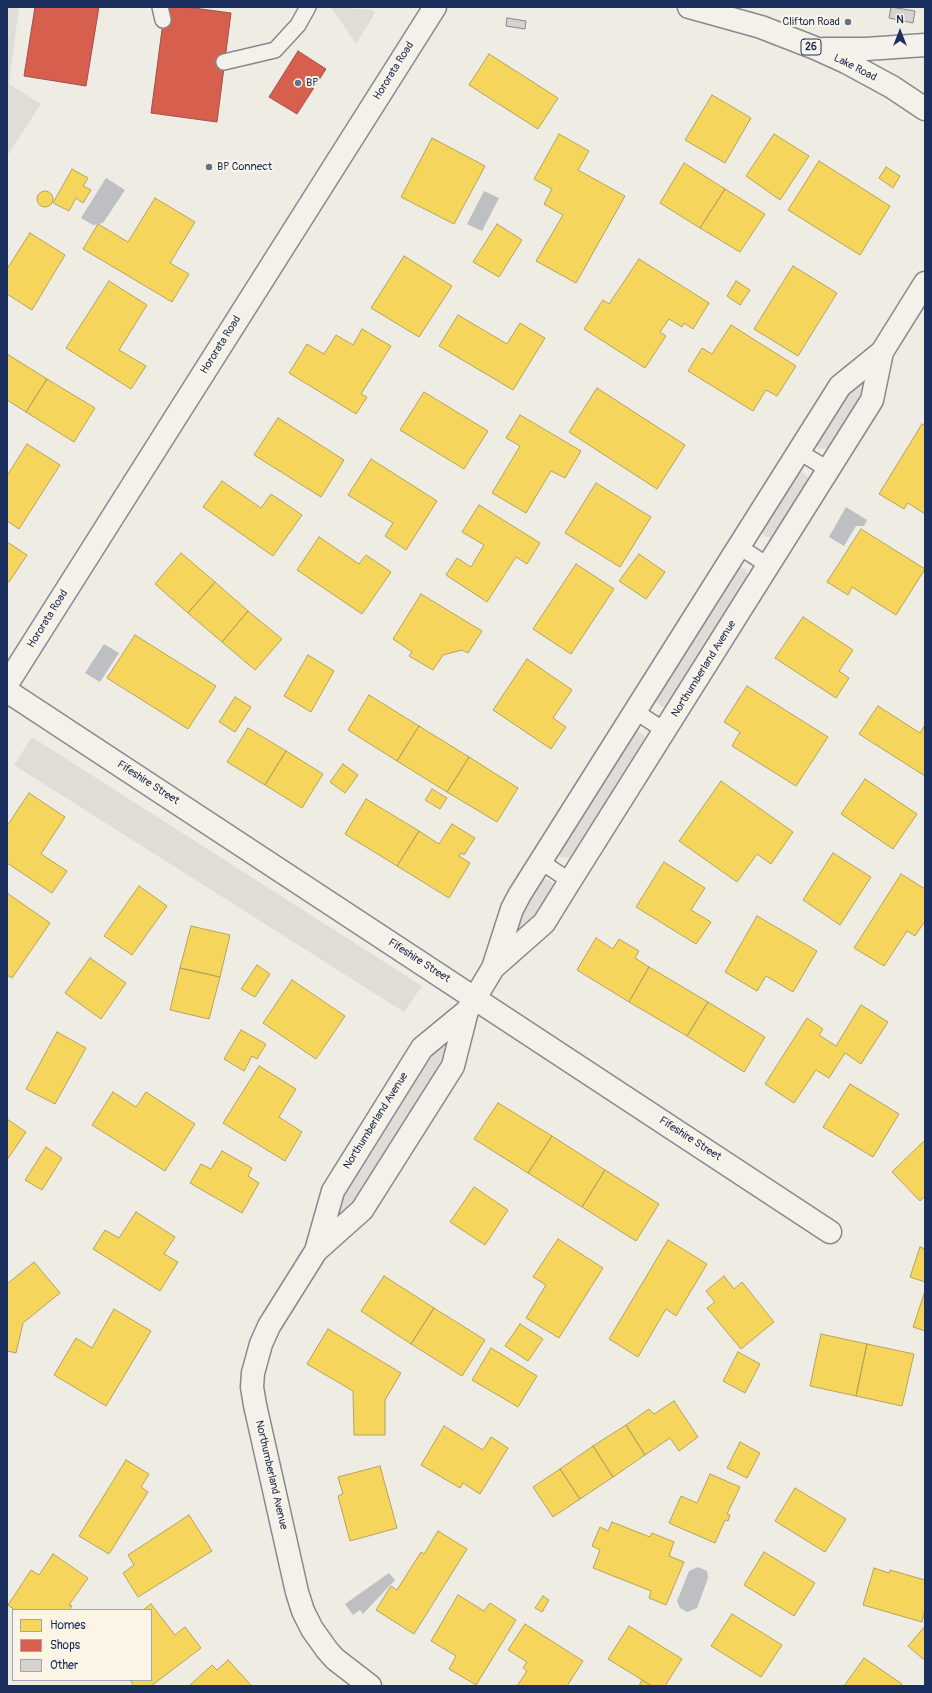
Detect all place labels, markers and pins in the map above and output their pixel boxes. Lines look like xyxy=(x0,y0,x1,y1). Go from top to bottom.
place label: Clifton Road xyxy=(783,15,840,29)
marker: Clifton Road xyxy=(843,17,853,27)
place label: BP xyxy=(306,76,318,90)
marker: BP xyxy=(293,78,303,88)
place label: BP Connect xyxy=(217,160,272,174)
marker: BP Connect xyxy=(204,162,214,172)

